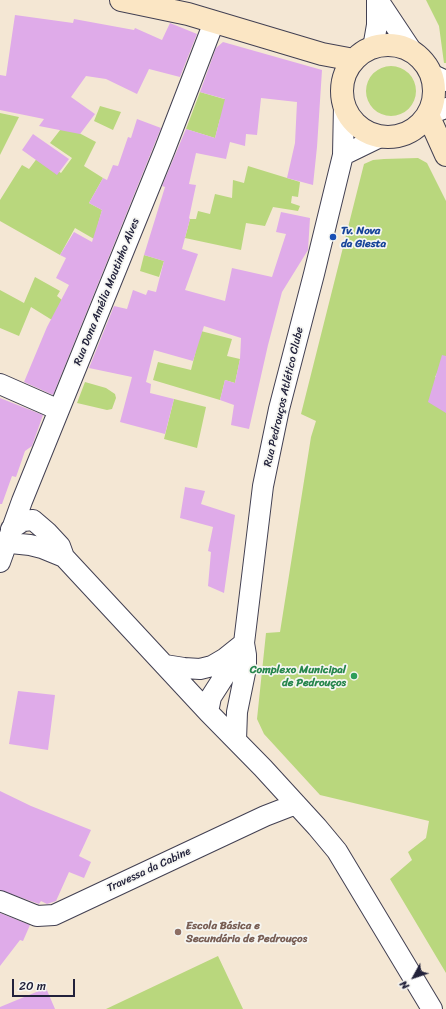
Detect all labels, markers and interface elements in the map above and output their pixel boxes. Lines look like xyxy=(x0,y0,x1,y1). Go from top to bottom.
street label: Rua Dona Amélia Moutinho Alves xyxy=(71,217,143,367)
place label: Tv. Nova da Giesta xyxy=(341,224,386,250)
marker: Tv. Nova da Giesta xyxy=(328,232,338,242)
street label: Rua Pedrouços Atlético Clube xyxy=(261,326,307,468)
place label: Complexo Municipal de Pedrouços xyxy=(250,663,346,689)
marker: Complexo Municipal de Pedrouços xyxy=(349,671,359,681)
street label: Travessa da Cabine xyxy=(105,845,193,895)
place label: Escola Básica e Secundária de Pedrouços xyxy=(186,919,307,945)
marker: Escola Básica e Secundária de Pedrouços xyxy=(173,927,183,937)
north arrow xyxy=(394,957,434,997)
scale bar xyxy=(14,971,77,997)
text: 20 m xyxy=(19,975,46,997)
text: N xyxy=(395,976,414,994)

